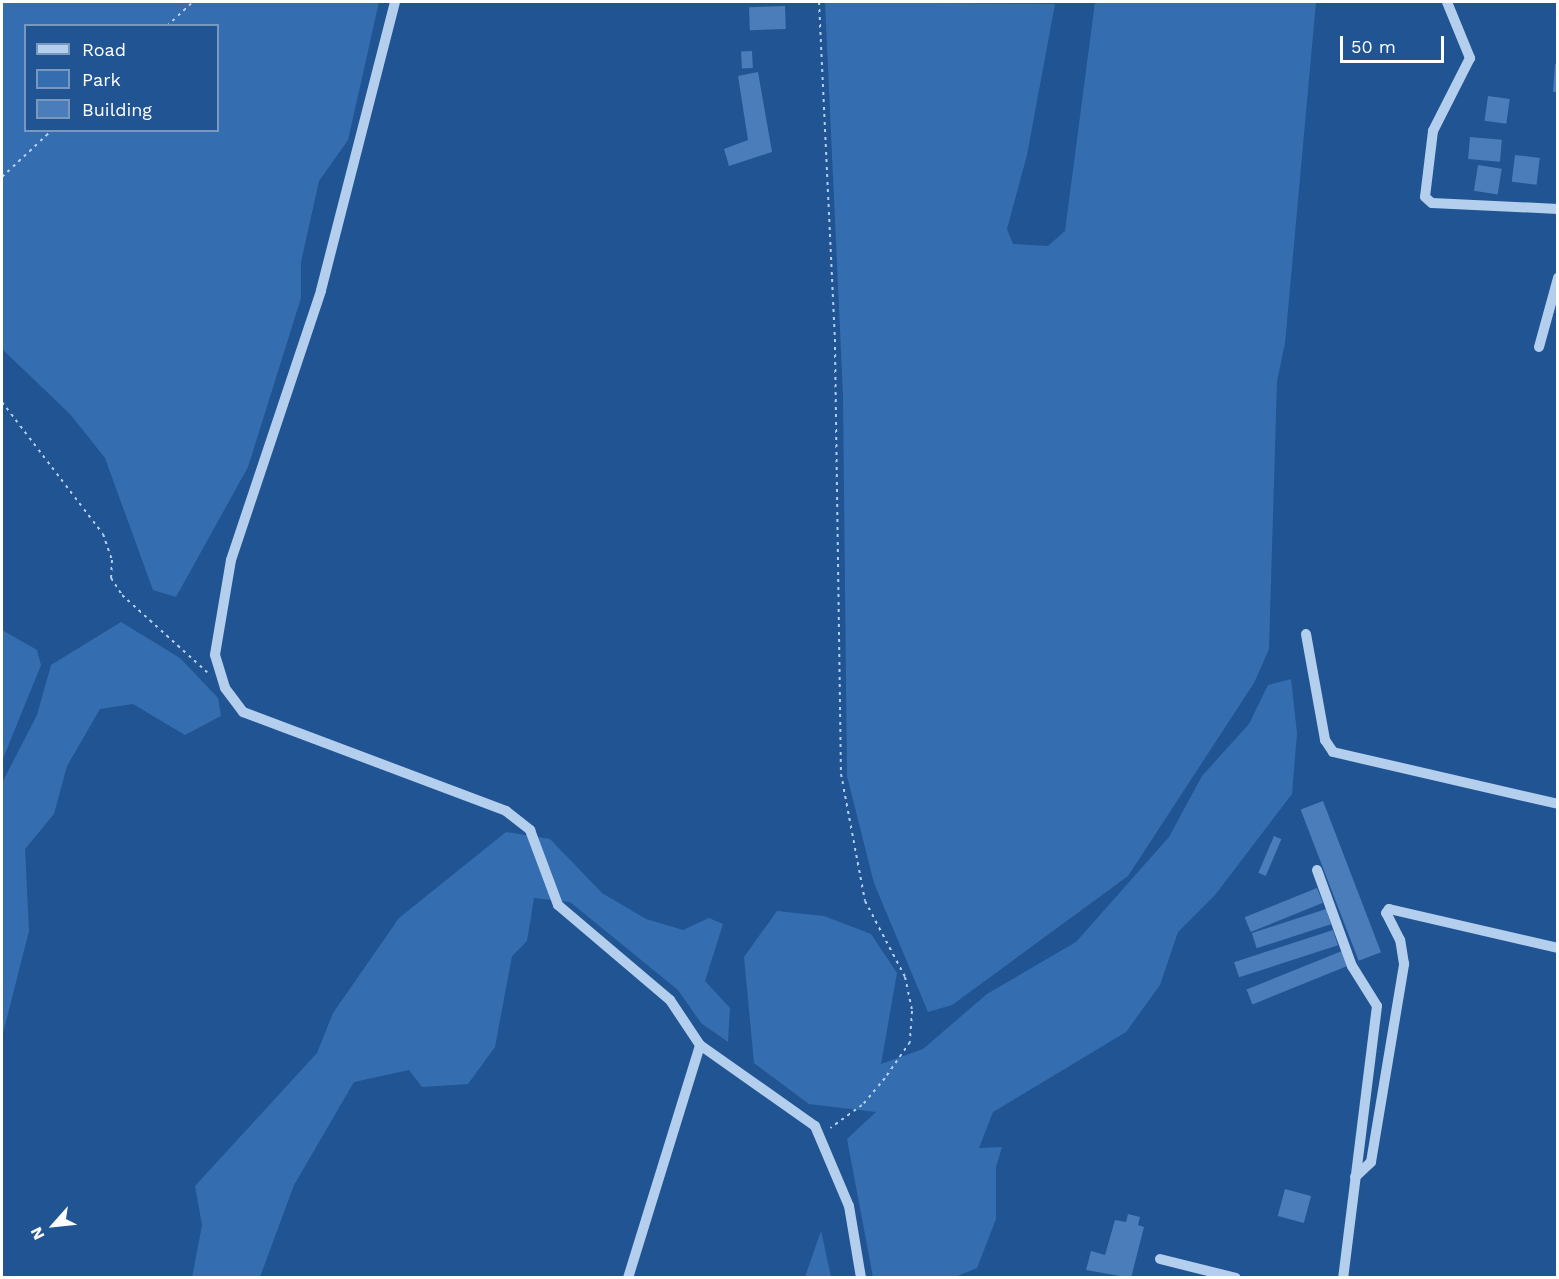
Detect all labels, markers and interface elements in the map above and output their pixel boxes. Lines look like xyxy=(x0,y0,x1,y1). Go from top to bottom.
legend xyxy=(24,24,219,132)
scale bar xyxy=(1343,24,1446,62)
text: 50 m xyxy=(1351,36,1396,57)
text: Road xyxy=(82,39,126,60)
text: Park xyxy=(82,69,121,90)
text: Building xyxy=(82,99,152,120)
north arrow xyxy=(24,1195,84,1255)
text: N xyxy=(26,1224,49,1243)

